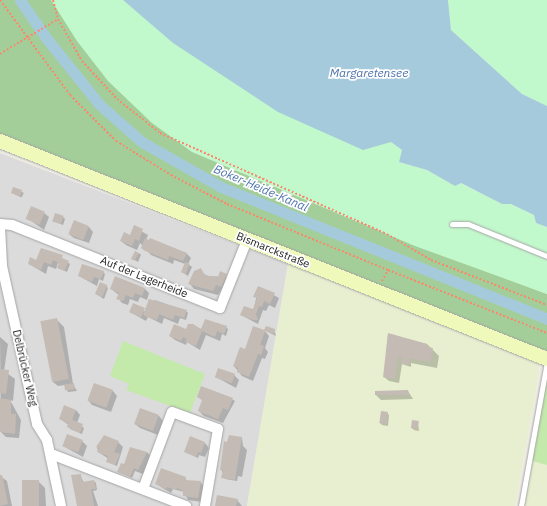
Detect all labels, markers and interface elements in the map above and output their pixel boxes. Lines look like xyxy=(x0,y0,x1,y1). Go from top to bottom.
water label: Margaretensee xyxy=(330,66,408,80)
water label: Boker-Heide-Kanal xyxy=(212,162,310,214)
street label: Bismarckstraße xyxy=(234,229,312,271)
street label: Auf der Lagerheide xyxy=(98,253,190,301)
street label: Delbrücker Weg xyxy=(10,328,40,408)

